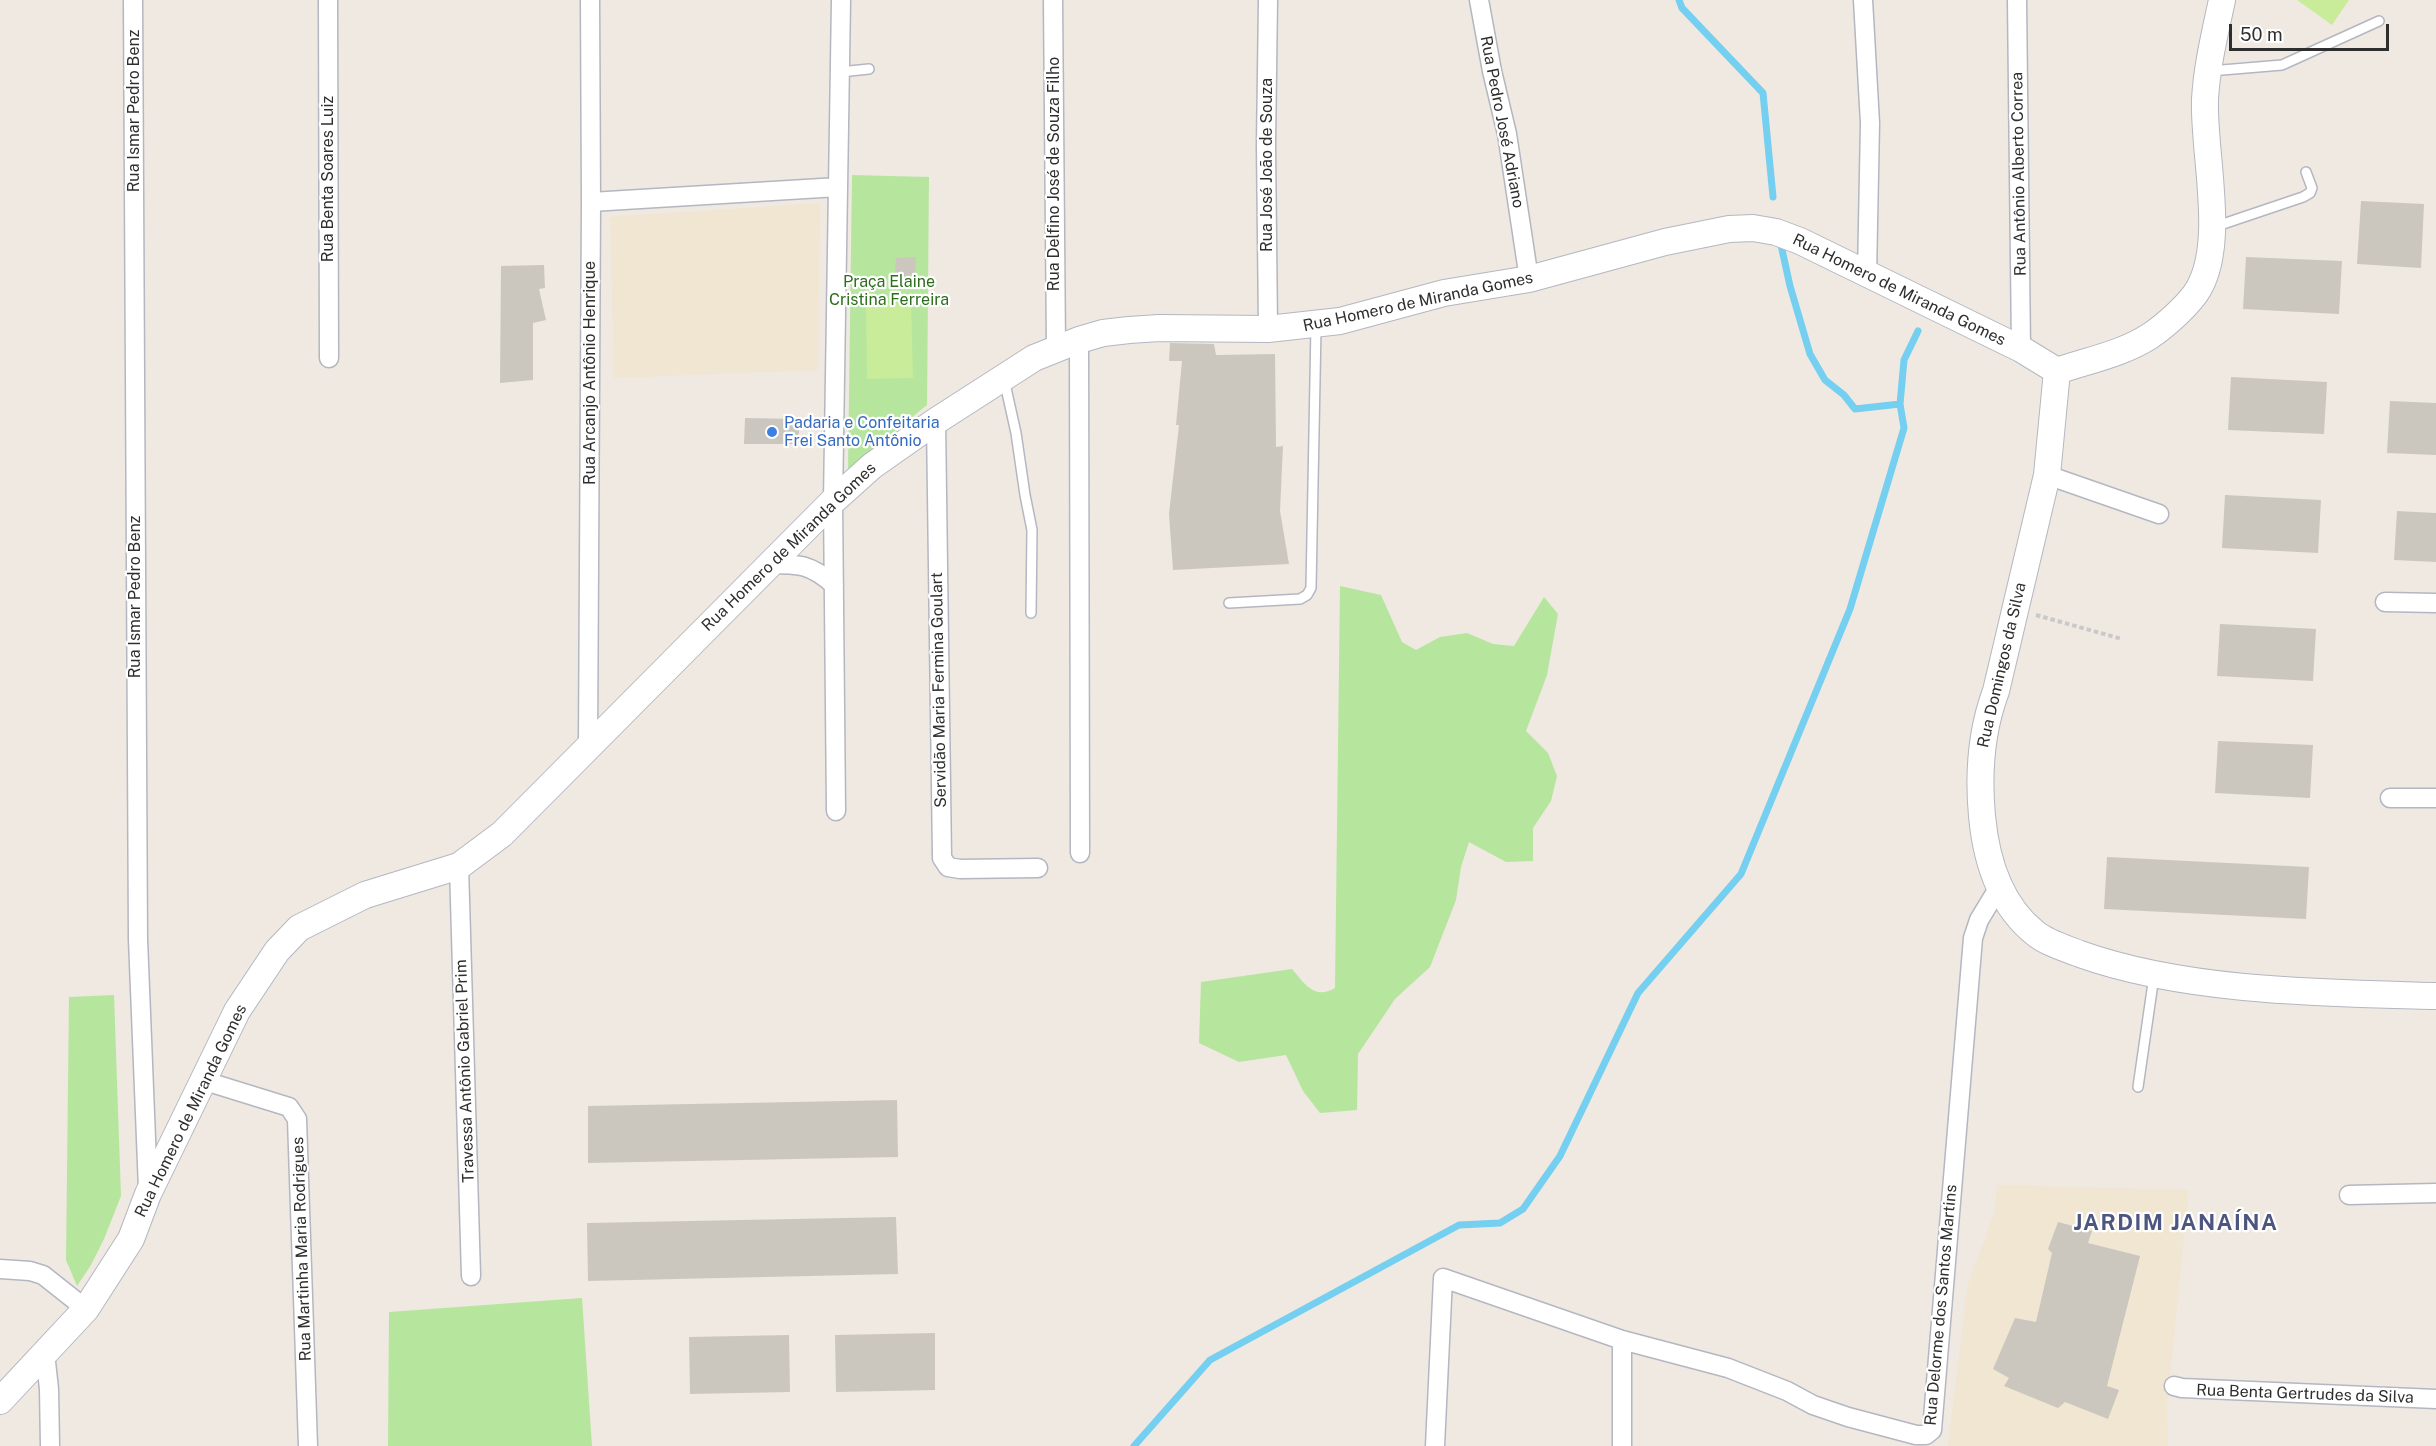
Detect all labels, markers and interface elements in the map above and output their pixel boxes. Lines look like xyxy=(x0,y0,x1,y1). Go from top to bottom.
scale bar xyxy=(2232,12,2392,50)
text: 50 m xyxy=(2240,24,2283,45)
street label: Rua Ismar Pedro Benz xyxy=(124,30,144,192)
street label: Rua Pedro José Adriano xyxy=(1476,34,1528,210)
street label: Rua Delfino José de Souza Filho xyxy=(1044,57,1064,291)
street label: Rua Antônio Alberto Correa xyxy=(2008,72,2030,276)
street label: Rua José João de Souza xyxy=(1257,78,1277,252)
street label: Rua Benta Soares Luiz xyxy=(318,96,338,262)
street label: Rua Homero de Miranda Gomes xyxy=(1789,230,2009,350)
street label: Rua Arcanjo Antônio Henrique xyxy=(580,261,600,485)
street label: Rua Homero de Miranda Gomes xyxy=(1301,268,1535,336)
park label: Praça Elaine Cristina Ferreira xyxy=(829,272,949,310)
place label: Padaria e Confeitaria Frei Santo Antônio xyxy=(784,413,940,451)
marker: Padaria e Confeitaria Frei Santo Antônio xyxy=(765,425,779,439)
street label: Rua Homero de Miranda Gomes xyxy=(698,459,880,635)
street label: Rua Ismar Pedro Benz xyxy=(125,516,145,678)
street label: Servidão Maria Fermina Goulart xyxy=(927,572,951,808)
street label: Rua Domingos da Silva xyxy=(1974,581,2030,749)
street label: Travessa Antônio Gabriel Prim xyxy=(452,959,478,1183)
street label: Rua Homero de Miranda Gomes xyxy=(131,1001,251,1221)
street label: Rua Martinha Maria Rodrigues xyxy=(288,1136,316,1362)
street label: Rua Delorme dos Santos Martins xyxy=(1921,1184,1961,1426)
district label: JARDIM JANAÍNA xyxy=(2073,1210,2279,1236)
street label: Rua Benta Gertrudes da Silva xyxy=(2196,1381,2414,1407)

